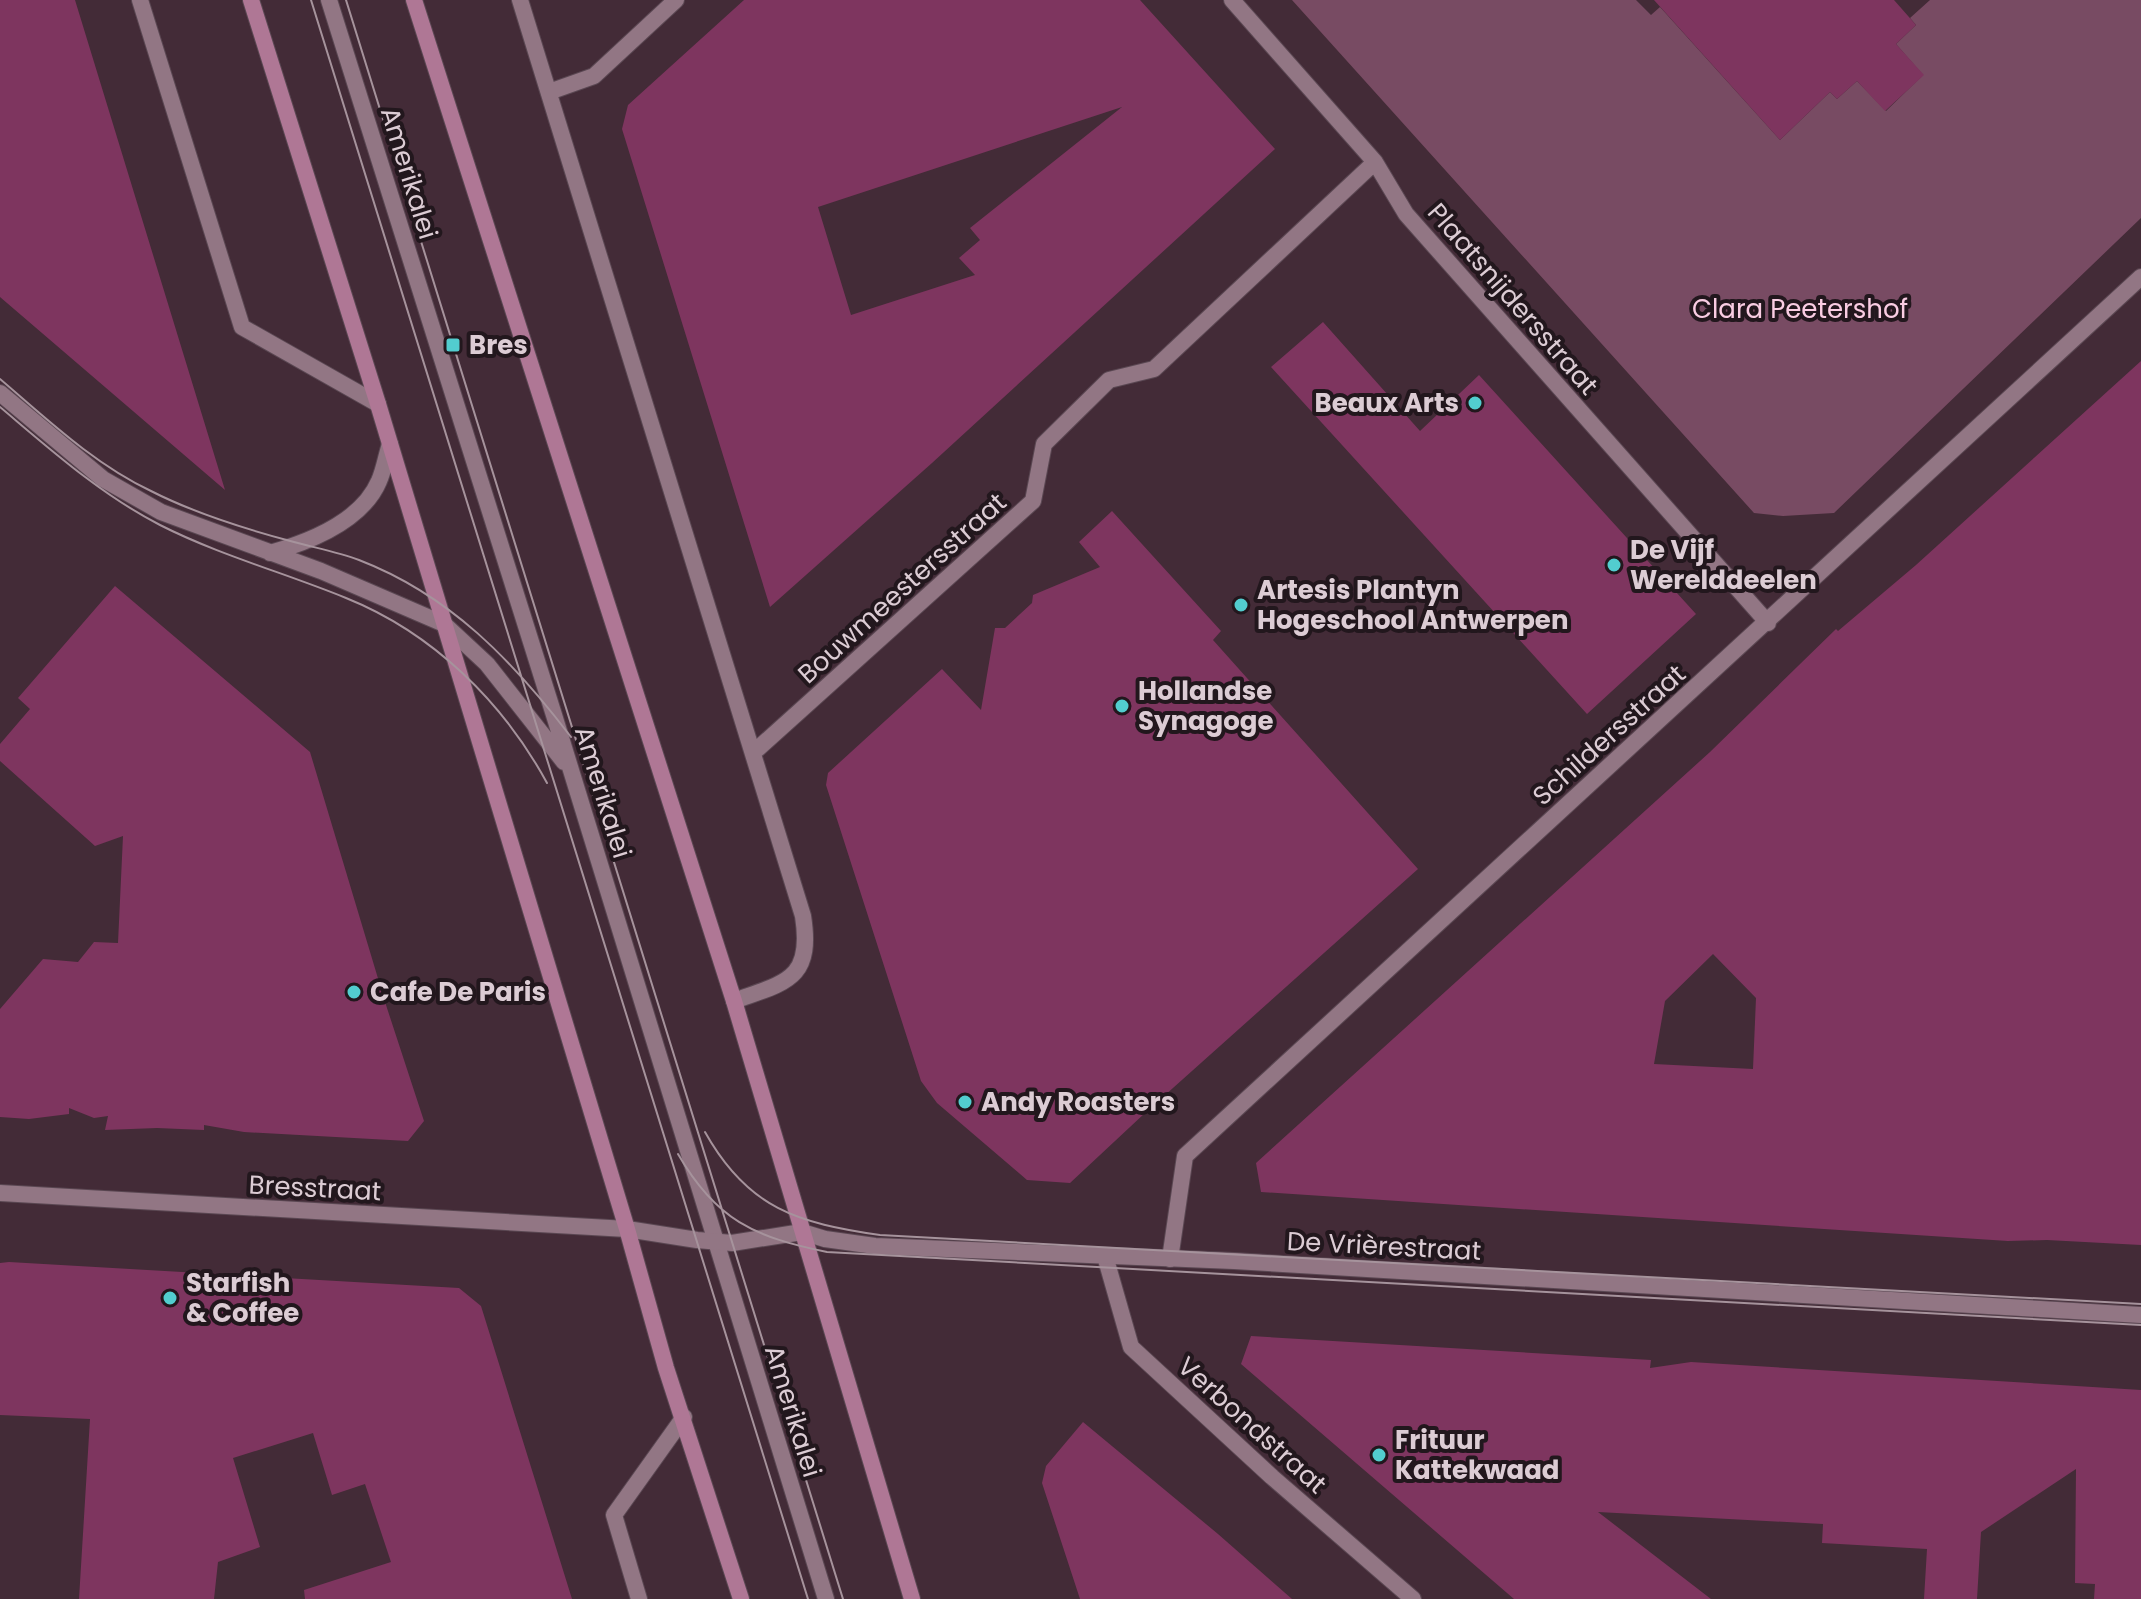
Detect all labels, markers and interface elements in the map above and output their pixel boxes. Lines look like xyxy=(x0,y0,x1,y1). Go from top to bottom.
street label: Amerikalei xyxy=(372,103,446,243)
street label: Plaatsnijdersstraat xyxy=(1420,195,1606,403)
park label: Clara Peetershof xyxy=(1692,291,1908,327)
place label: Bres xyxy=(469,327,528,363)
marker: Bres xyxy=(444,336,462,354)
place label: Beaux Arts xyxy=(1315,385,1459,421)
marker: Beaux Arts xyxy=(1466,394,1484,412)
street label: Bouwmeestersstraat xyxy=(790,485,1014,691)
place label: De Vijf Werelddeelen xyxy=(1630,532,1817,598)
marker: De Vijf Werelddeelen xyxy=(1605,556,1623,574)
place label: Artesis Plantyn Hogeschool Antwerpen xyxy=(1257,572,1568,638)
marker: Artesis Plantyn Hogeschool Antwerpen xyxy=(1232,596,1250,614)
street label: Schildersstraat xyxy=(1525,656,1693,814)
place label: Hollandse Synagoge xyxy=(1138,673,1274,739)
marker: Hollandse Synagoge xyxy=(1113,697,1131,715)
street label: Amerikalei xyxy=(566,722,640,862)
place label: Cafe De Paris xyxy=(370,974,546,1010)
marker: Cafe De Paris xyxy=(345,983,363,1001)
place label: Andy Roasters xyxy=(981,1084,1175,1120)
marker: Andy Roasters xyxy=(956,1093,974,1111)
street label: Bresstraat xyxy=(248,1167,382,1209)
street label: De Vrièrestraat xyxy=(1286,1223,1482,1269)
place label: Starfish & Coffee xyxy=(186,1265,299,1331)
marker: Starfish & Coffee xyxy=(161,1289,179,1307)
street label: Amerikalei xyxy=(756,1341,830,1481)
street label: Verbondstraat xyxy=(1170,1348,1334,1502)
place label: Frituur Kattekwaad xyxy=(1395,1422,1559,1488)
marker: Frituur Kattekwaad xyxy=(1370,1446,1388,1464)

